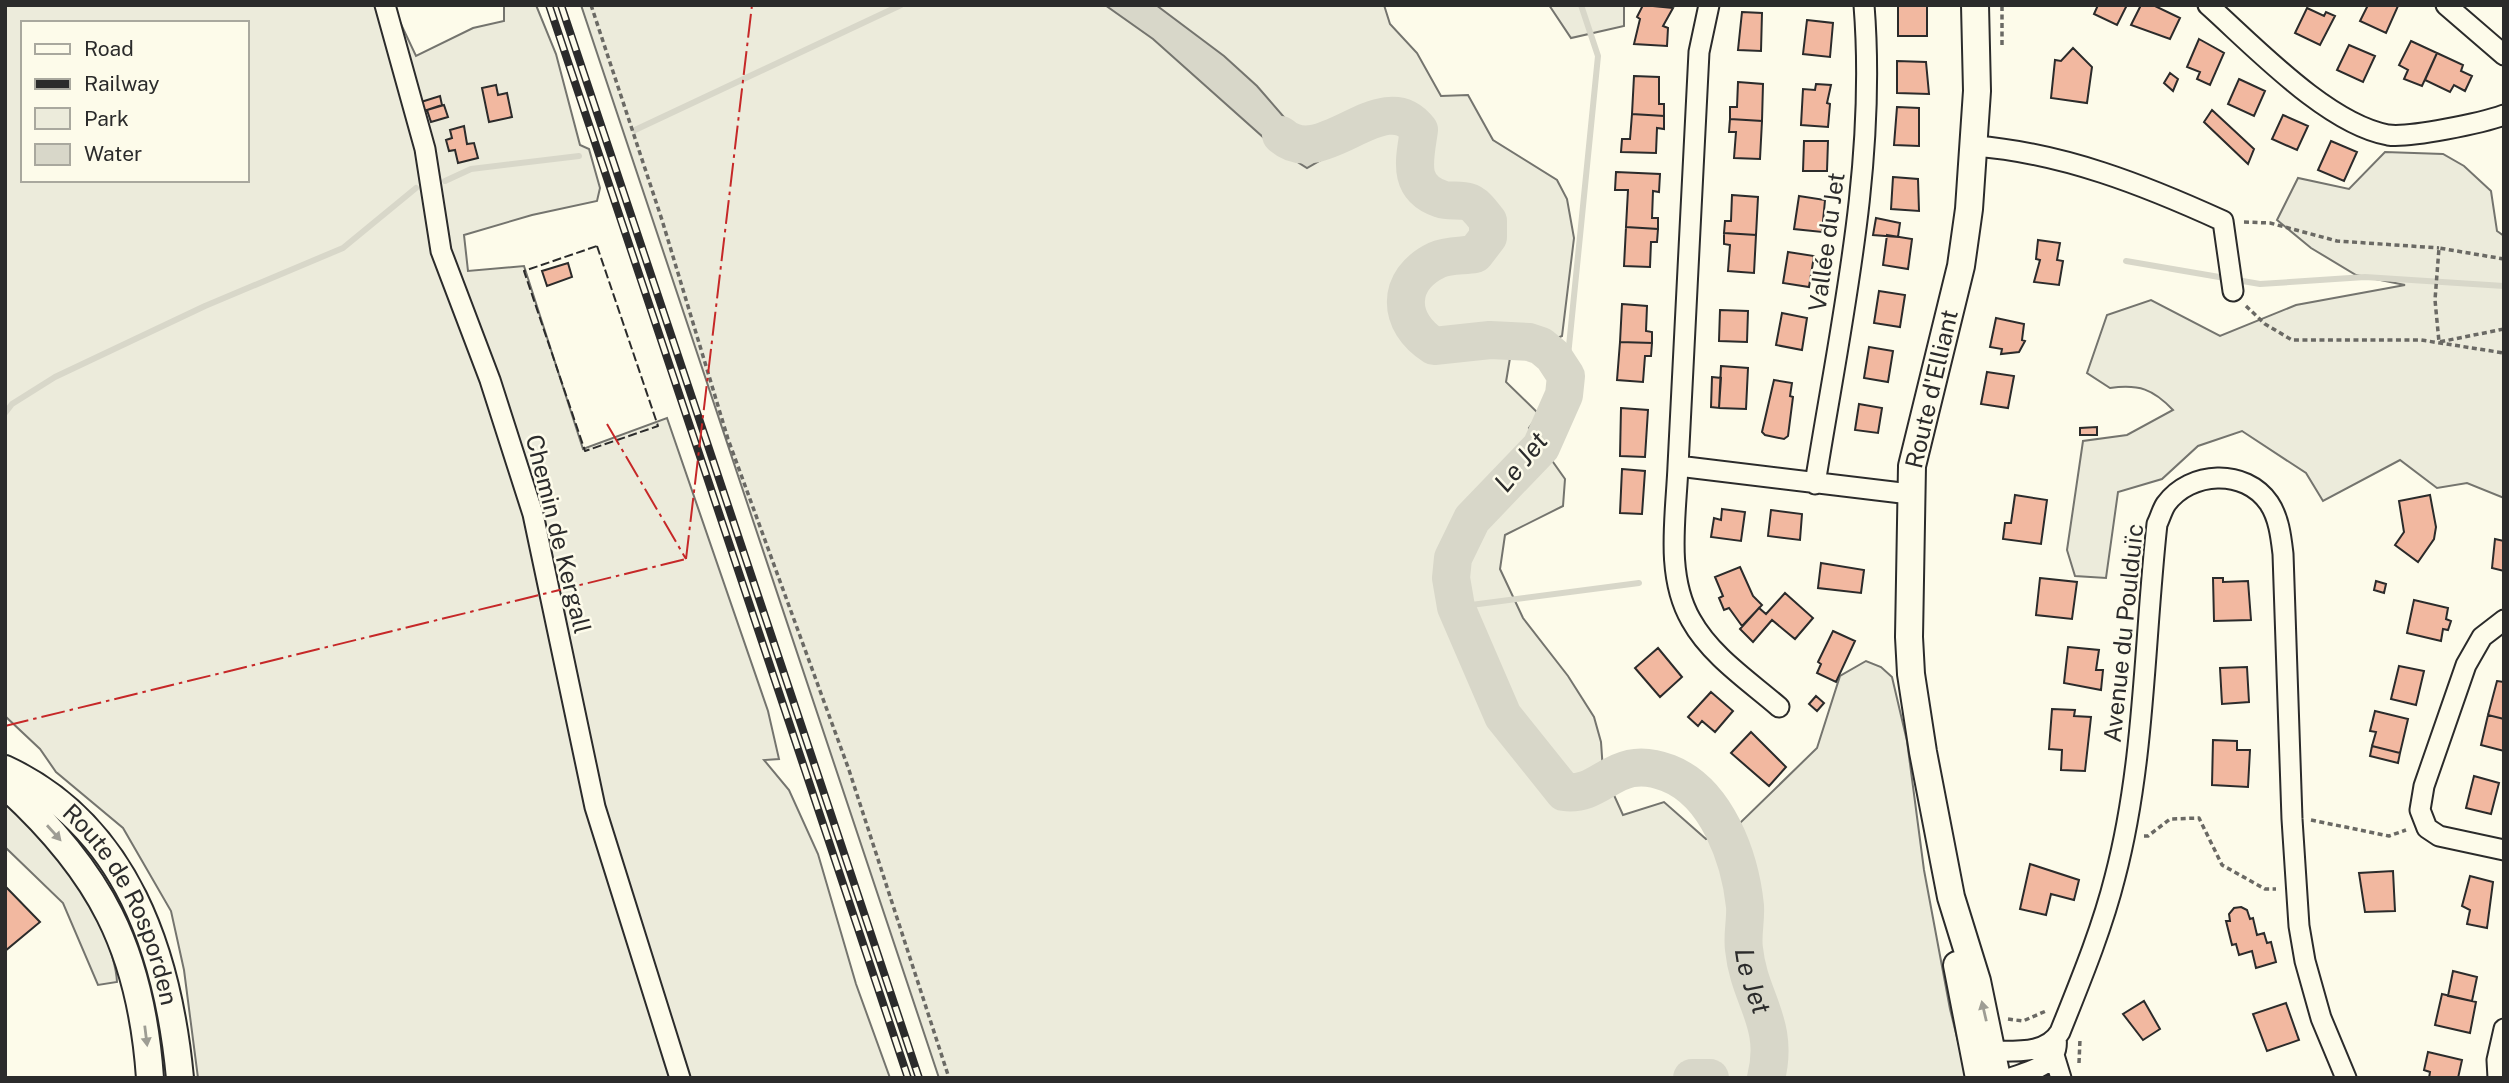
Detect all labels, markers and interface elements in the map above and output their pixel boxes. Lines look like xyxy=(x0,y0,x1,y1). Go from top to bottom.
legend xyxy=(21,21,248,182)
text: Road xyxy=(84,36,134,61)
text: Railway xyxy=(84,71,160,96)
text: Park xyxy=(84,106,129,131)
text: Water xyxy=(84,141,142,166)
street label: Vallée du Jet xyxy=(1802,170,1850,313)
street label: Route d'Elliant xyxy=(1899,307,1963,471)
water label: Le Jet xyxy=(1487,426,1554,498)
street label: Chemin de Kergall xyxy=(521,431,597,636)
street label: Avenue du Poulduïc xyxy=(2098,522,2148,744)
street label: Route de Rosporden xyxy=(58,798,184,1008)
one-way arrow xyxy=(46,824,62,842)
water label: Le Jet xyxy=(1729,946,1778,1018)
one-way arrow xyxy=(1978,1000,1989,1022)
one-way arrow xyxy=(140,1025,151,1047)

